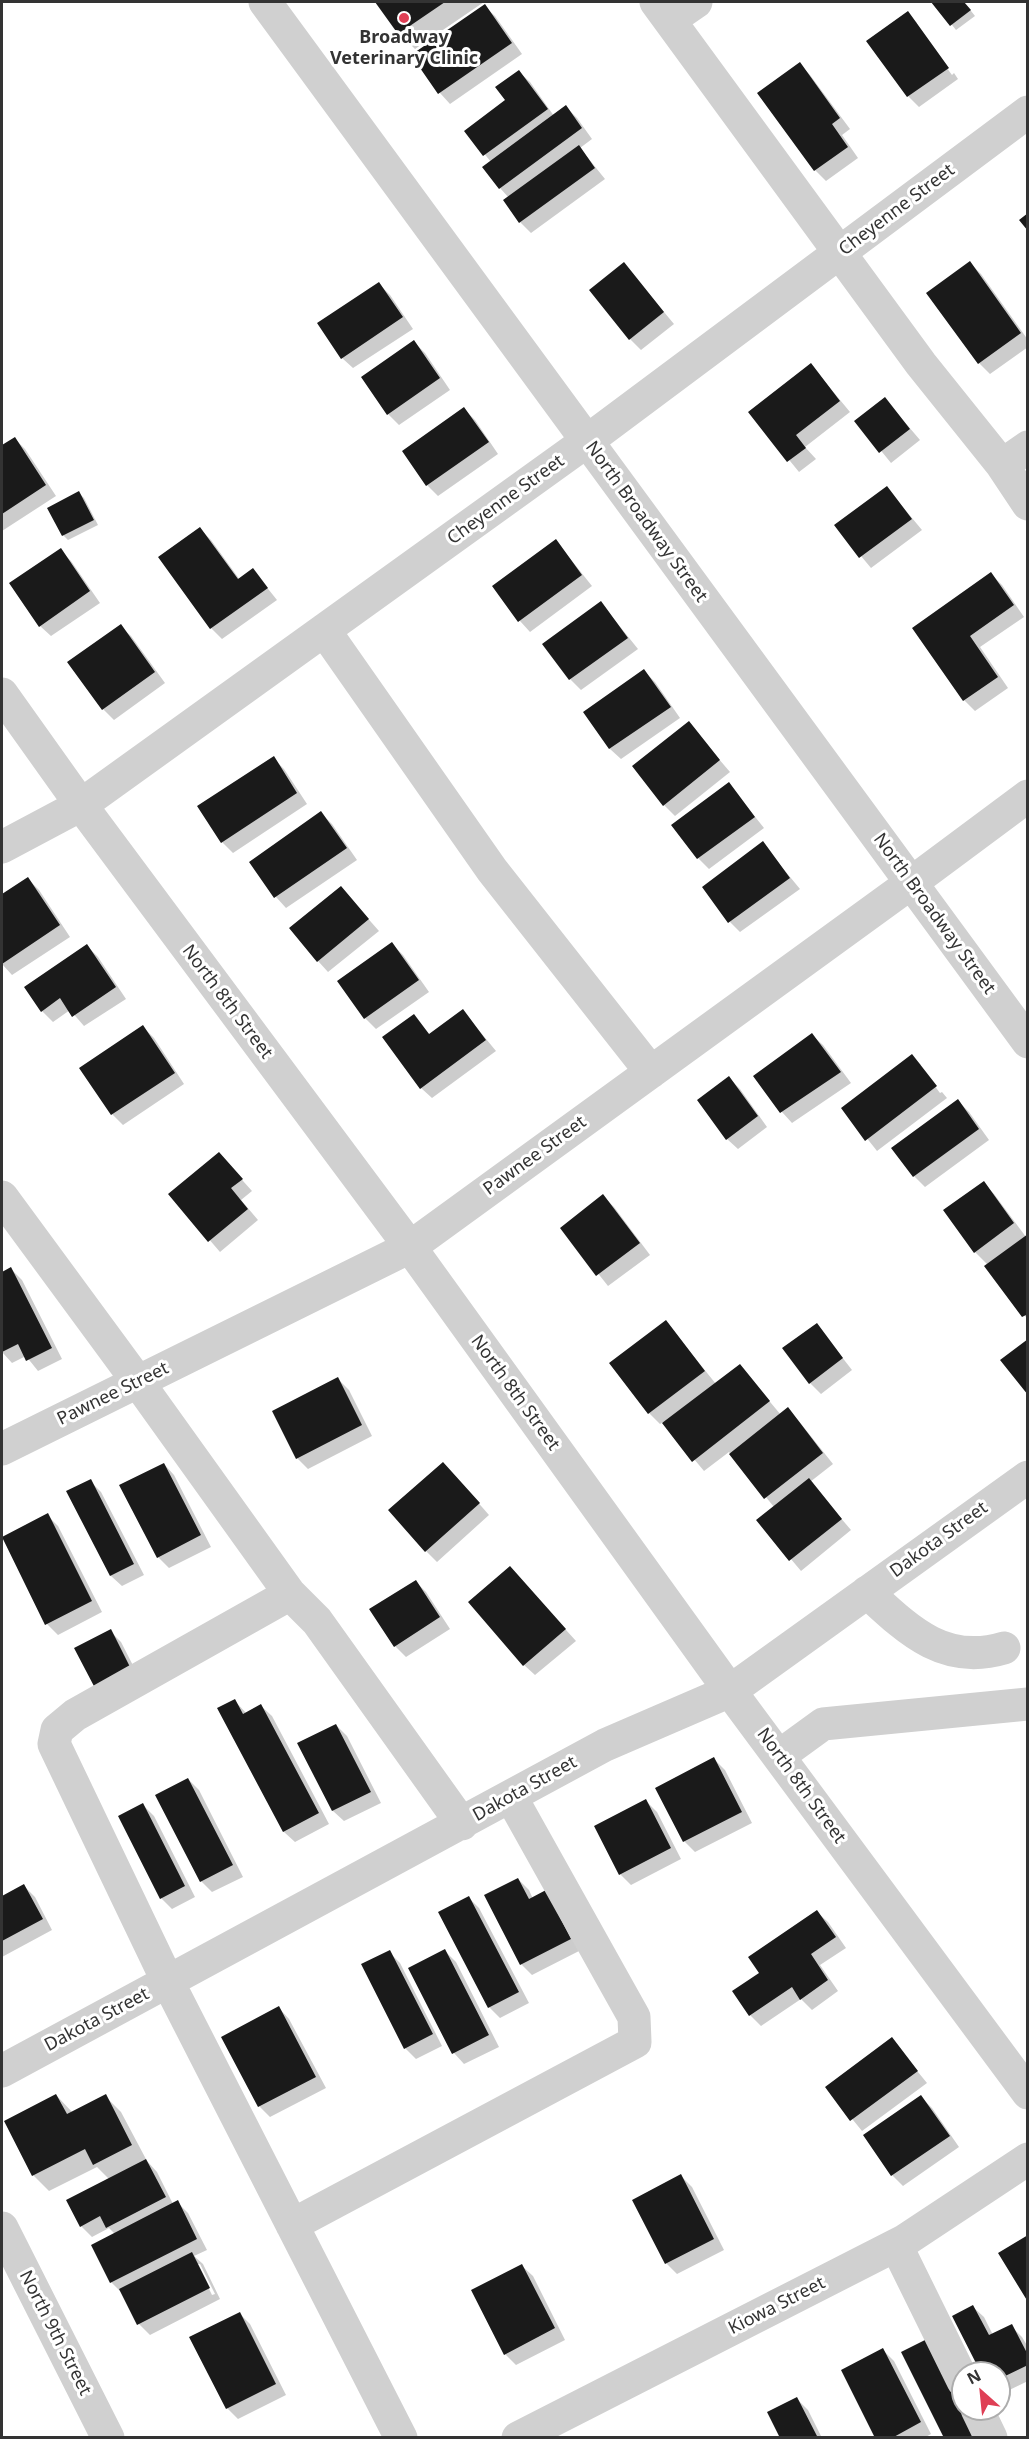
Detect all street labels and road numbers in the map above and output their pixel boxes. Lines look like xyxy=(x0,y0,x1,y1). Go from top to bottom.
street label: Cheyenne Street xyxy=(835,160,959,260)
street label: North Broadway Street xyxy=(580,437,712,607)
street label: Cheyenne Street xyxy=(443,450,569,550)
street label: North Broadway Street xyxy=(868,829,1000,999)
street label: North 8th Street xyxy=(177,941,277,1063)
street label: Pawnee Street xyxy=(480,1112,590,1200)
street label: North 8th Street xyxy=(466,1331,564,1455)
street label: Pawnee Street xyxy=(54,1358,172,1430)
street label: Dakota Street xyxy=(886,1497,992,1583)
street label: North 8th Street xyxy=(752,1724,850,1848)
street label: Dakota Street xyxy=(469,1752,581,1826)
street label: Dakota Street xyxy=(41,1983,153,2057)
street label: North 9th Street xyxy=(14,2267,96,2399)
street label: Kiowa Street xyxy=(725,2272,829,2340)

